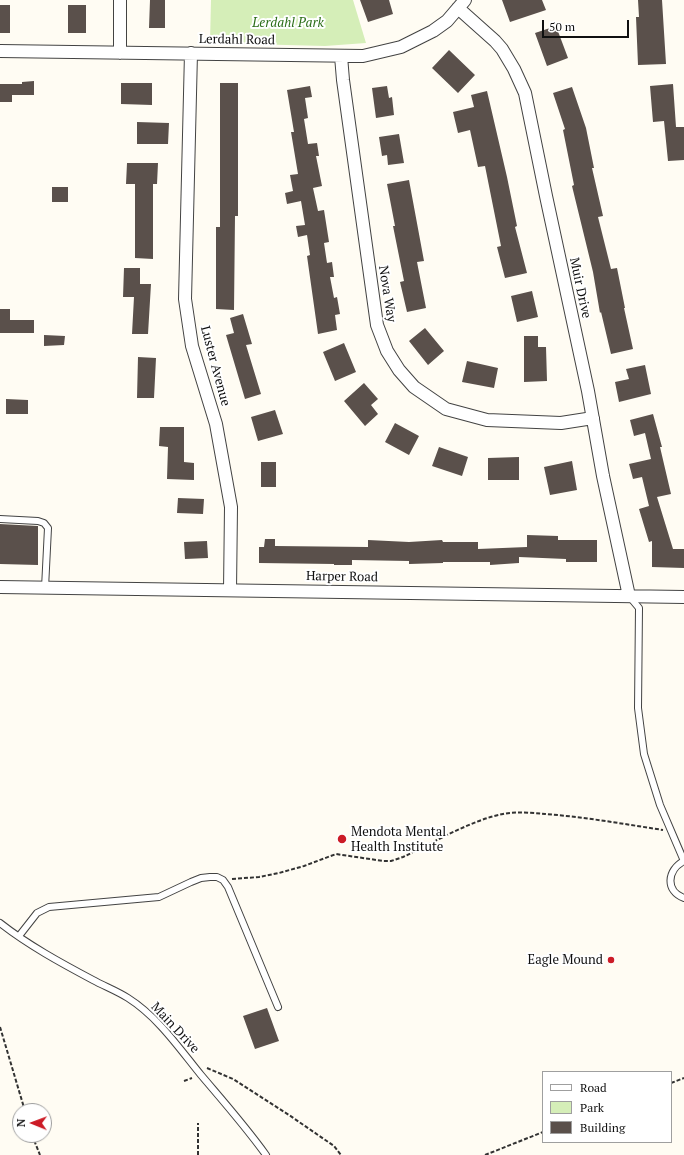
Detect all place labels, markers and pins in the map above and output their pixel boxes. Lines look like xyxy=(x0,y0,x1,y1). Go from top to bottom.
place label: Mendota Mental Health Institute xyxy=(351,824,446,855)
marker: Mendota Mental Health Institute xyxy=(336,833,348,845)
place label: Eagle Mound xyxy=(528,952,603,968)
marker: Eagle Mound xyxy=(606,955,616,965)

